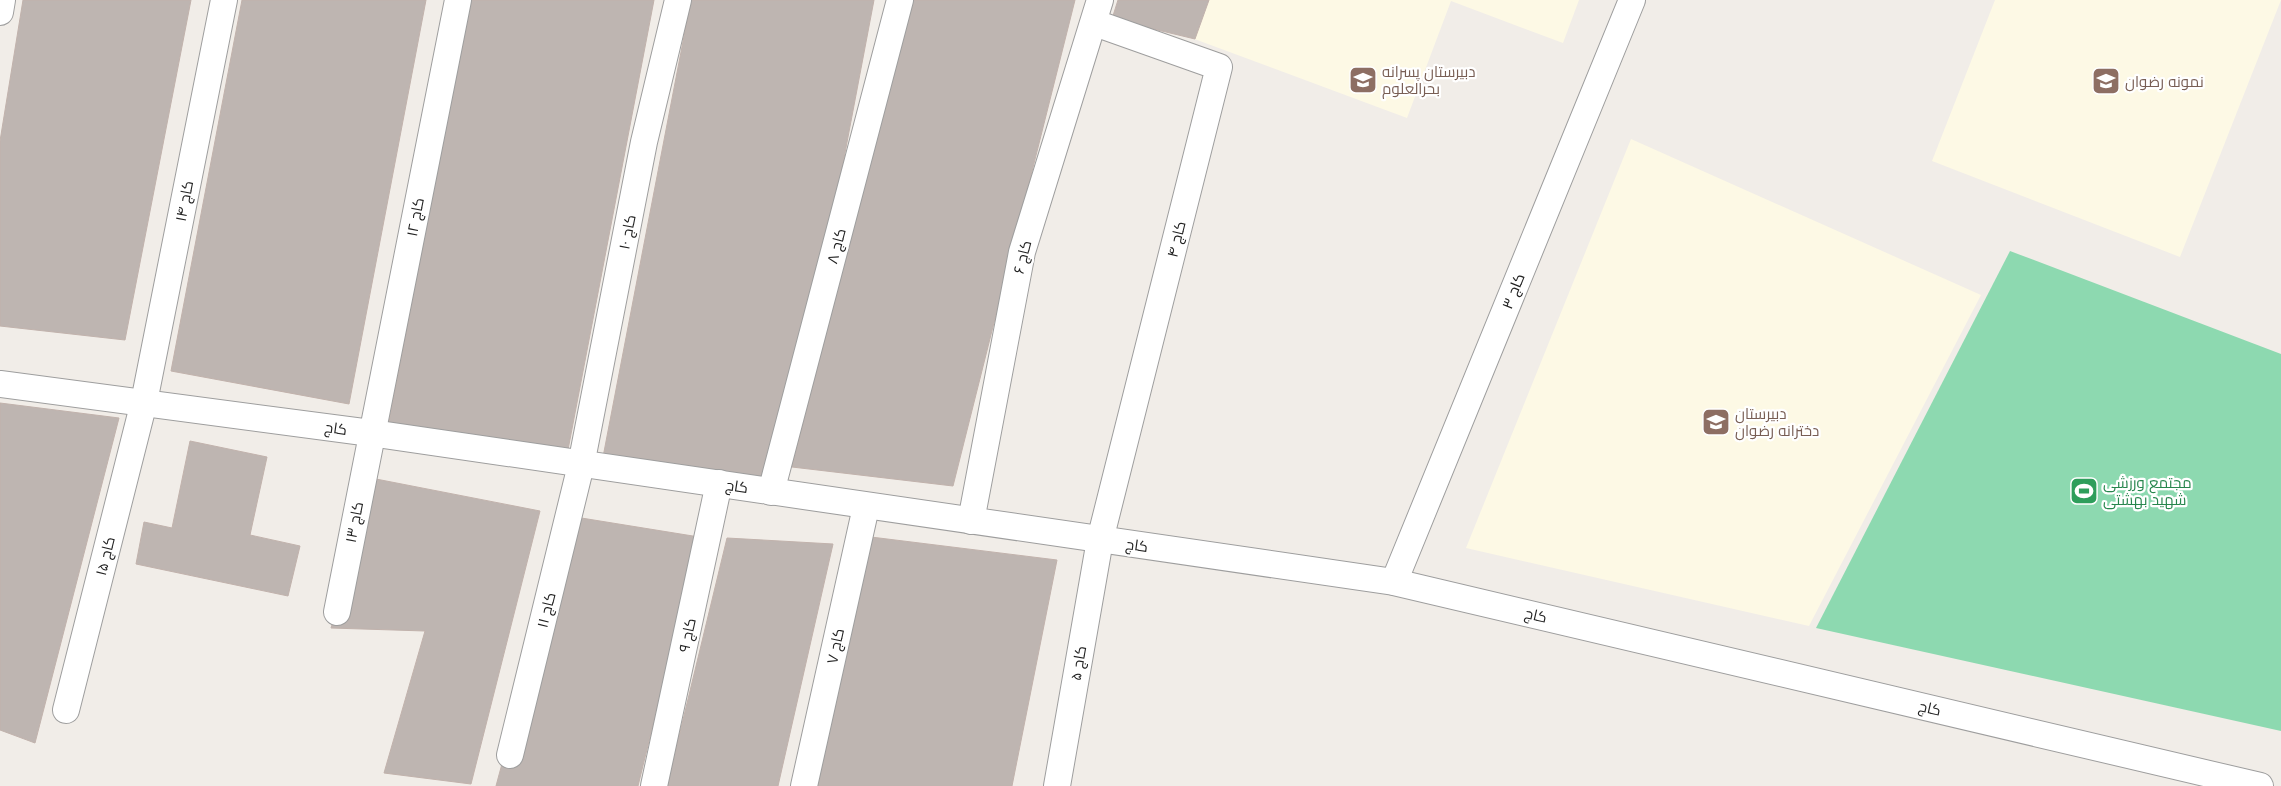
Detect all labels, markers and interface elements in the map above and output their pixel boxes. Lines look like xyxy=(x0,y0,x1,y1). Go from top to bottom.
place label: دبیرستان پسرانه بحرالعلوم xyxy=(1382,62,1475,99)
school or university icon: دبیرستان پسرانه بحرالعلوم xyxy=(1348,65,1378,95)
school or university icon: نمونه رضوان xyxy=(2091,66,2121,96)
place label: نمونه رضوان xyxy=(2125,72,2204,92)
street label: کاج ۱۴ xyxy=(171,179,199,223)
street label: کاج ۱۲ xyxy=(402,196,430,238)
street label: کاج ۱۰ xyxy=(614,213,642,251)
street label: کاج ۴ xyxy=(1162,219,1192,260)
street label: کاج ۸ xyxy=(822,226,852,266)
street label: کاج ۶ xyxy=(1009,238,1037,276)
street label: کاج ۳ xyxy=(1497,270,1531,312)
place label: دبیرستان دخترانه رضوان xyxy=(1735,404,1819,441)
school or university icon: دبیرستان دخترانه رضوان xyxy=(1701,407,1731,437)
street label: کاج xyxy=(323,417,348,441)
place label: مجتمع ورزشی شهید بهشتی xyxy=(2103,473,2192,510)
street label: کاج xyxy=(724,475,750,499)
sports icon: مجتمع ورزشی شهید بهشتی xyxy=(2069,476,2099,506)
street label: کاج ۱۳ xyxy=(341,500,369,545)
street label: کاج xyxy=(1124,534,1149,558)
street label: کاج ۱۵ xyxy=(91,535,121,578)
street label: کاج ۱۱ xyxy=(532,590,562,630)
street label: کاج xyxy=(1522,603,1549,629)
street label: کاج ۹ xyxy=(674,616,702,654)
street label: کاج ۷ xyxy=(822,626,850,666)
street label: کاج ۵ xyxy=(1066,644,1092,682)
street label: کاج xyxy=(1916,696,1943,722)

